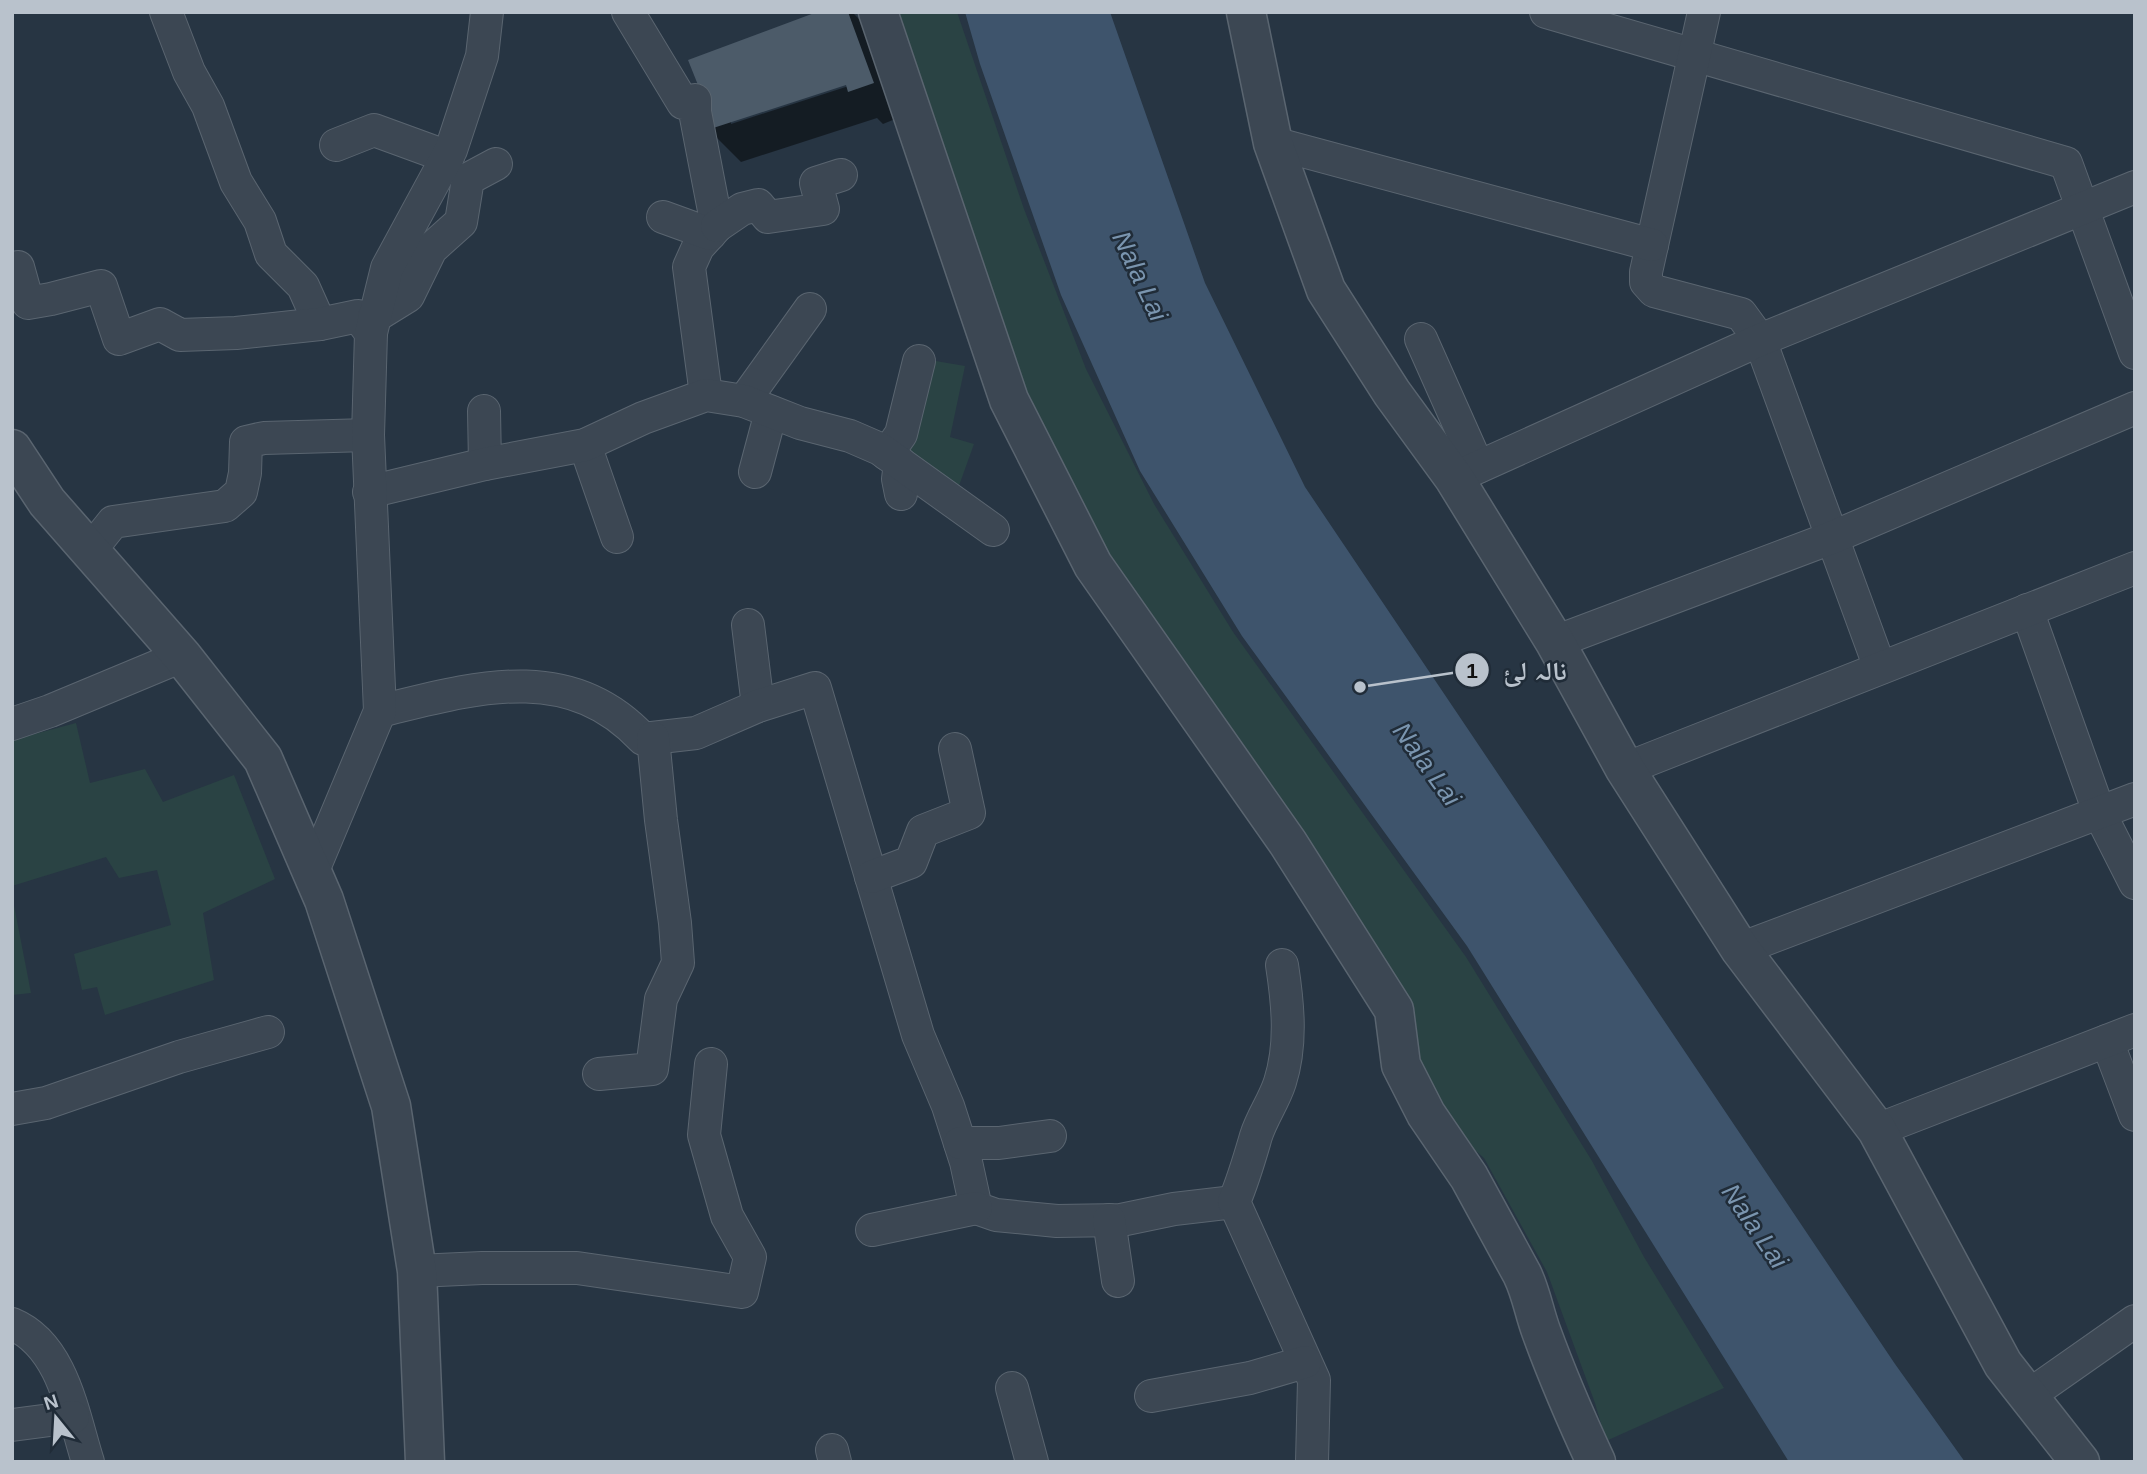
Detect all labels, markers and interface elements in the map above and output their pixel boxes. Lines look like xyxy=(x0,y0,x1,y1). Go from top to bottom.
water label: Nala Lai xyxy=(1106,226,1174,327)
callout: نالہ لئ xyxy=(1455,647,1581,694)
text: نالہ لئ xyxy=(1503,656,1567,687)
text: 1 xyxy=(1466,659,1478,682)
water label: Nala Lai xyxy=(1387,717,1468,812)
water label: Nala Lai xyxy=(1716,1178,1795,1275)
north arrow xyxy=(21,1383,91,1453)
text: N xyxy=(41,1390,61,1414)

